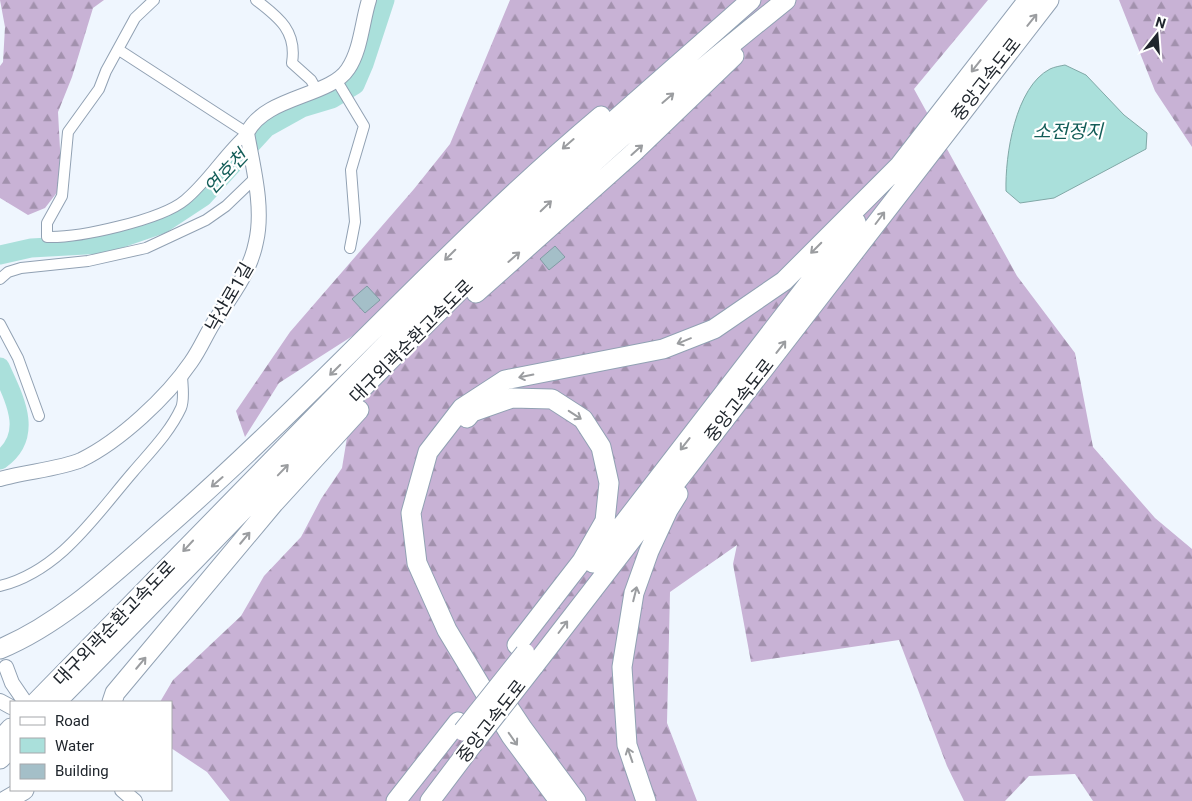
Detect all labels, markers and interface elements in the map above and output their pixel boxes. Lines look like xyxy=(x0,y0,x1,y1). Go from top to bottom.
north arrow xyxy=(1132,10,1182,60)
text: N xyxy=(1154,13,1168,32)
one-way arrow xyxy=(1027,14,1038,27)
street label: 중앙고속도로 xyxy=(947,33,1025,125)
one-way arrow xyxy=(970,59,981,72)
one-way arrow xyxy=(661,93,674,104)
water label: 소전정지 xyxy=(1033,120,1104,143)
one-way arrow xyxy=(562,138,575,150)
water label: 연호천 xyxy=(200,144,253,199)
one-way arrow xyxy=(630,144,643,156)
one-way arrow xyxy=(540,201,552,213)
one-way arrow xyxy=(874,212,885,225)
one-way arrow xyxy=(810,242,822,255)
one-way arrow xyxy=(444,249,456,261)
one-way arrow xyxy=(508,252,521,263)
street label: 낙산로1길 xyxy=(201,259,257,335)
street label: 대구외곽순환고속도로 xyxy=(345,275,477,407)
one-way arrow xyxy=(677,336,692,346)
one-way arrow xyxy=(776,340,786,354)
street label: 중앙고속도로 xyxy=(700,354,778,446)
one-way arrow xyxy=(329,364,341,376)
one-way arrow xyxy=(518,372,534,381)
one-way arrow xyxy=(568,410,582,420)
one-way arrow xyxy=(679,437,690,450)
one-way arrow xyxy=(277,464,289,476)
one-way arrow xyxy=(211,476,224,488)
one-way arrow xyxy=(239,532,250,545)
one-way arrow xyxy=(182,540,194,552)
street label: 대구외곽순환고속도로 xyxy=(49,556,179,690)
one-way arrow xyxy=(630,587,640,603)
one-way arrow xyxy=(558,620,568,634)
one-way arrow xyxy=(135,657,146,670)
street label: 중앙고속도로 xyxy=(452,675,530,767)
legend xyxy=(10,701,172,791)
text: Road xyxy=(55,712,89,730)
one-way arrow xyxy=(508,732,518,746)
text: Water xyxy=(55,737,94,755)
one-way arrow xyxy=(625,748,634,763)
text: Building xyxy=(55,762,109,780)

